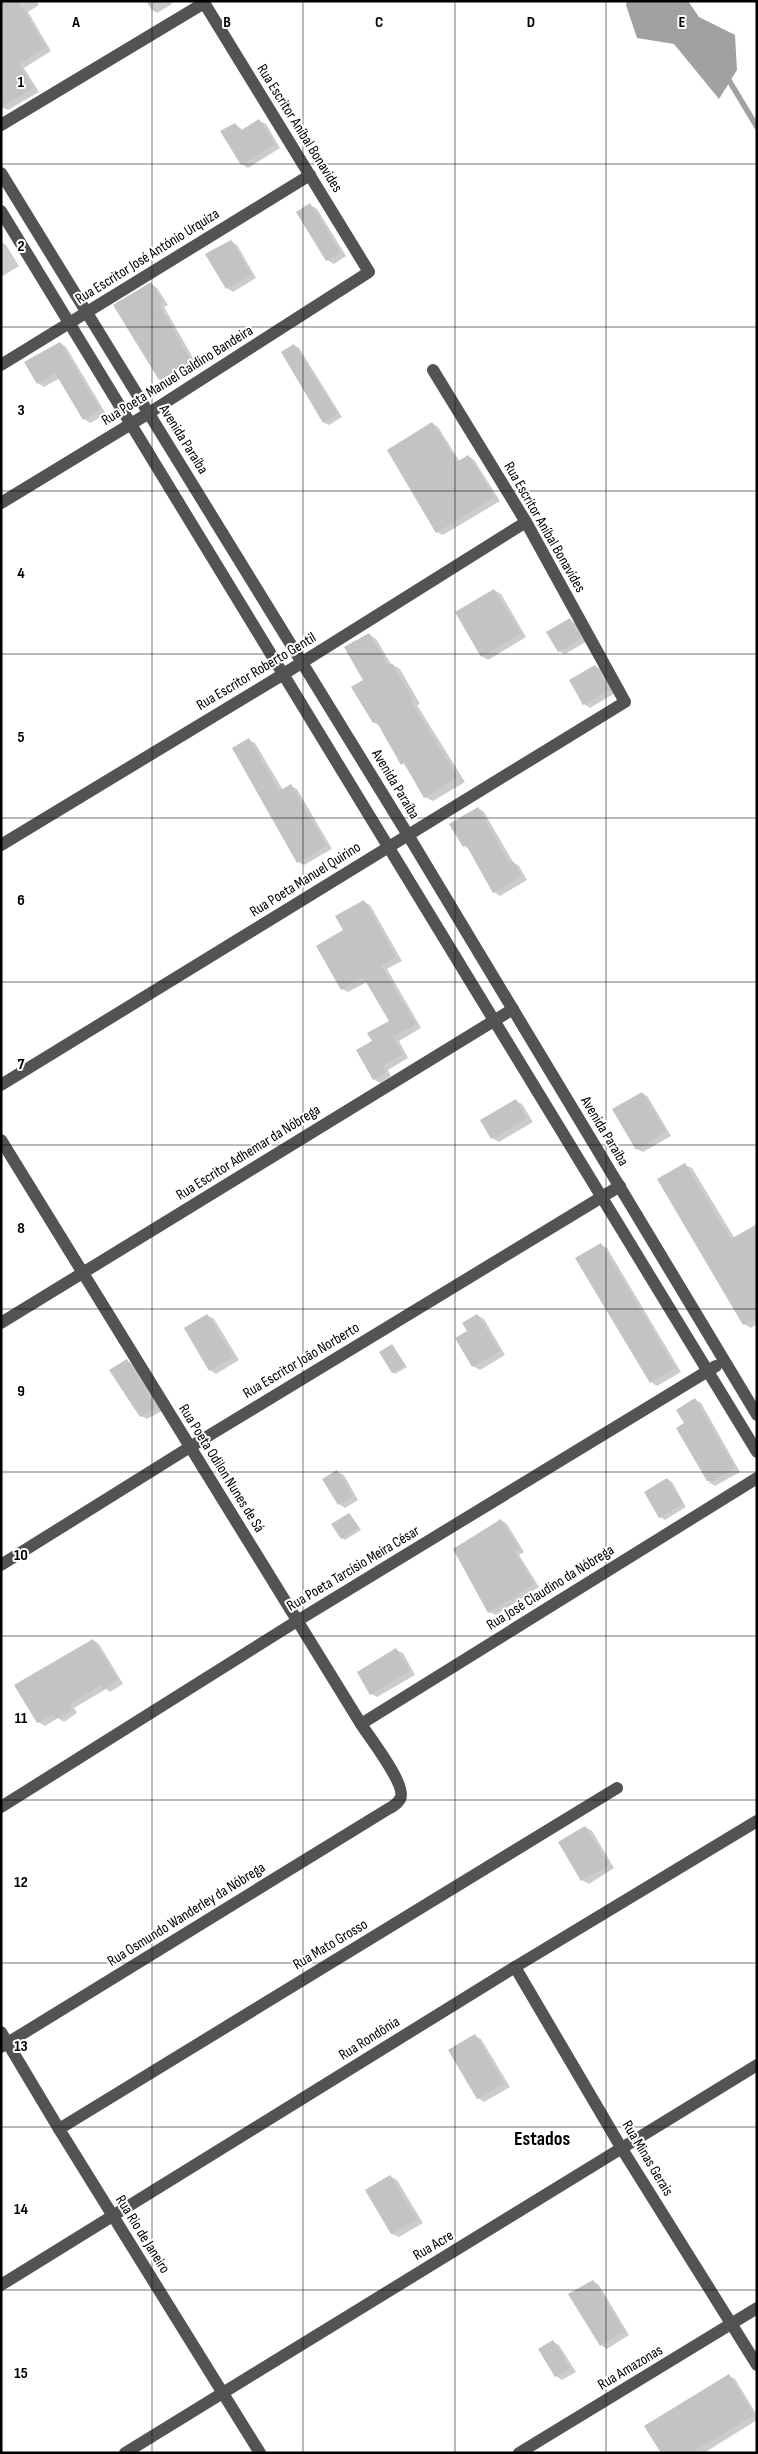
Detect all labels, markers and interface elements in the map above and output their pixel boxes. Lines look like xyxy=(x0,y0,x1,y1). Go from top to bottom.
text: A xyxy=(71,13,80,32)
text: B xyxy=(223,13,231,32)
text: C xyxy=(375,13,383,32)
text: D xyxy=(527,13,535,32)
text: E xyxy=(679,13,686,32)
street label: Rua Escritor Aníbal Bonavides xyxy=(252,61,347,196)
text: 1 xyxy=(18,73,25,92)
street label: Rua Escritor José António Urquiza xyxy=(72,204,223,308)
text: 2 xyxy=(17,237,25,256)
street label: Rua Poeta Manuel Galdino Bandeira xyxy=(98,321,257,430)
street label: Avenida Paraíba xyxy=(154,400,212,478)
text: 3 xyxy=(17,401,25,420)
street label: Rua Escritor Aníbal Bonavides xyxy=(499,459,590,596)
text: 4 xyxy=(17,564,25,583)
street label: Rua Escritor Roberto Gentil xyxy=(193,628,320,715)
text: 5 xyxy=(17,728,25,747)
street label: Avenida Paraíba xyxy=(367,745,424,823)
street label: Rua Poeta Manuel Quirino xyxy=(246,838,364,921)
text: 6 xyxy=(17,891,25,910)
text: 7 xyxy=(18,1055,25,1074)
street label: Avenida Paraíba xyxy=(576,1092,633,1170)
street label: Rua Escritor Adhemar da Nóbrega xyxy=(173,1100,324,1205)
text: 8 xyxy=(17,1219,25,1238)
street label: Rua Escritor João Norberto xyxy=(240,1318,363,1403)
text: 9 xyxy=(17,1382,25,1401)
street label: Rua Poeta Odilon Nunes de Sá xyxy=(174,1401,269,1536)
street label: Rua Poeta Tarcísio Meira César xyxy=(283,1521,424,1616)
street label: Rua José Claudino da Nóbrega xyxy=(483,1540,618,1634)
text: 10 xyxy=(14,1546,28,1565)
text: 11 xyxy=(15,1709,28,1728)
street label: Rua Osmundo Wanderley da Nóbrega xyxy=(104,1858,269,1971)
text: 12 xyxy=(14,1873,28,1892)
street label: Rua Mato Grosso xyxy=(289,1915,371,1974)
street label: Rua Rondônia xyxy=(335,2012,403,2065)
text: 13 xyxy=(14,2037,28,2056)
street label: Rua Minas Gerais xyxy=(618,2117,677,2199)
district label: Estados xyxy=(514,2127,570,2151)
street label: Rua Rio de Janeiro xyxy=(111,2192,174,2277)
text: 14 xyxy=(14,2200,28,2219)
street label: Rua Acre xyxy=(410,2226,457,2265)
street label: Rua Amazonas xyxy=(594,2341,666,2394)
text: 15 xyxy=(14,2364,28,2383)

